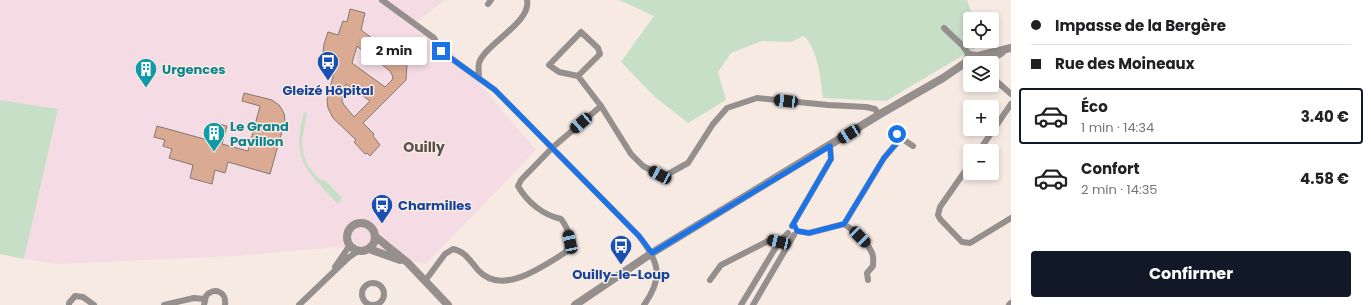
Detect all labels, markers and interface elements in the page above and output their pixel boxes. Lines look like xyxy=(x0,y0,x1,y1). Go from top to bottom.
map controls xyxy=(963,12,999,180)
button: locate xyxy=(963,12,999,48)
text: Impasse de la Bergère xyxy=(1055,15,1226,36)
callout: 2 min xyxy=(361,37,427,65)
text: 2 min xyxy=(376,41,412,60)
route end xyxy=(432,42,450,60)
bus stop icon: Gleizé Hôpital xyxy=(315,49,341,82)
text: Rue des Moineaux xyxy=(1055,53,1195,74)
building icon: Urgences xyxy=(133,56,159,89)
button: layers xyxy=(963,56,999,92)
place label: Urgences xyxy=(162,60,225,79)
place label: Gleizé Hôpital xyxy=(282,81,374,100)
car xyxy=(773,94,799,108)
text: Éco xyxy=(1081,96,1108,117)
icon: car xyxy=(1033,98,1069,134)
button: + xyxy=(963,100,999,136)
text: 3.40 € xyxy=(1301,106,1349,127)
car xyxy=(568,111,594,135)
place label: Le Grand Pavillon xyxy=(230,117,289,151)
text: 1 min · 14:34 xyxy=(1081,118,1154,137)
building icon: Le Grand Pavillon xyxy=(201,120,227,153)
car xyxy=(836,123,862,145)
route start xyxy=(888,125,906,143)
district label: Ouilly xyxy=(403,137,445,157)
button: − xyxy=(963,144,999,180)
text: Confort xyxy=(1081,158,1140,179)
icon: car xyxy=(1033,160,1069,196)
car xyxy=(647,164,673,186)
text: 4.58 € xyxy=(1300,168,1349,189)
text: 2 min · 14:35 xyxy=(1081,180,1157,199)
bus stop icon: Charmilles xyxy=(369,192,395,225)
place label: Charmilles xyxy=(398,196,472,215)
car xyxy=(847,224,873,250)
car xyxy=(562,229,578,255)
bus stop icon: Ouilly-le-Loup xyxy=(608,233,634,266)
car xyxy=(766,233,792,251)
button: Confirmer xyxy=(1031,251,1351,297)
place label: Ouilly-le-Loup xyxy=(572,265,670,284)

